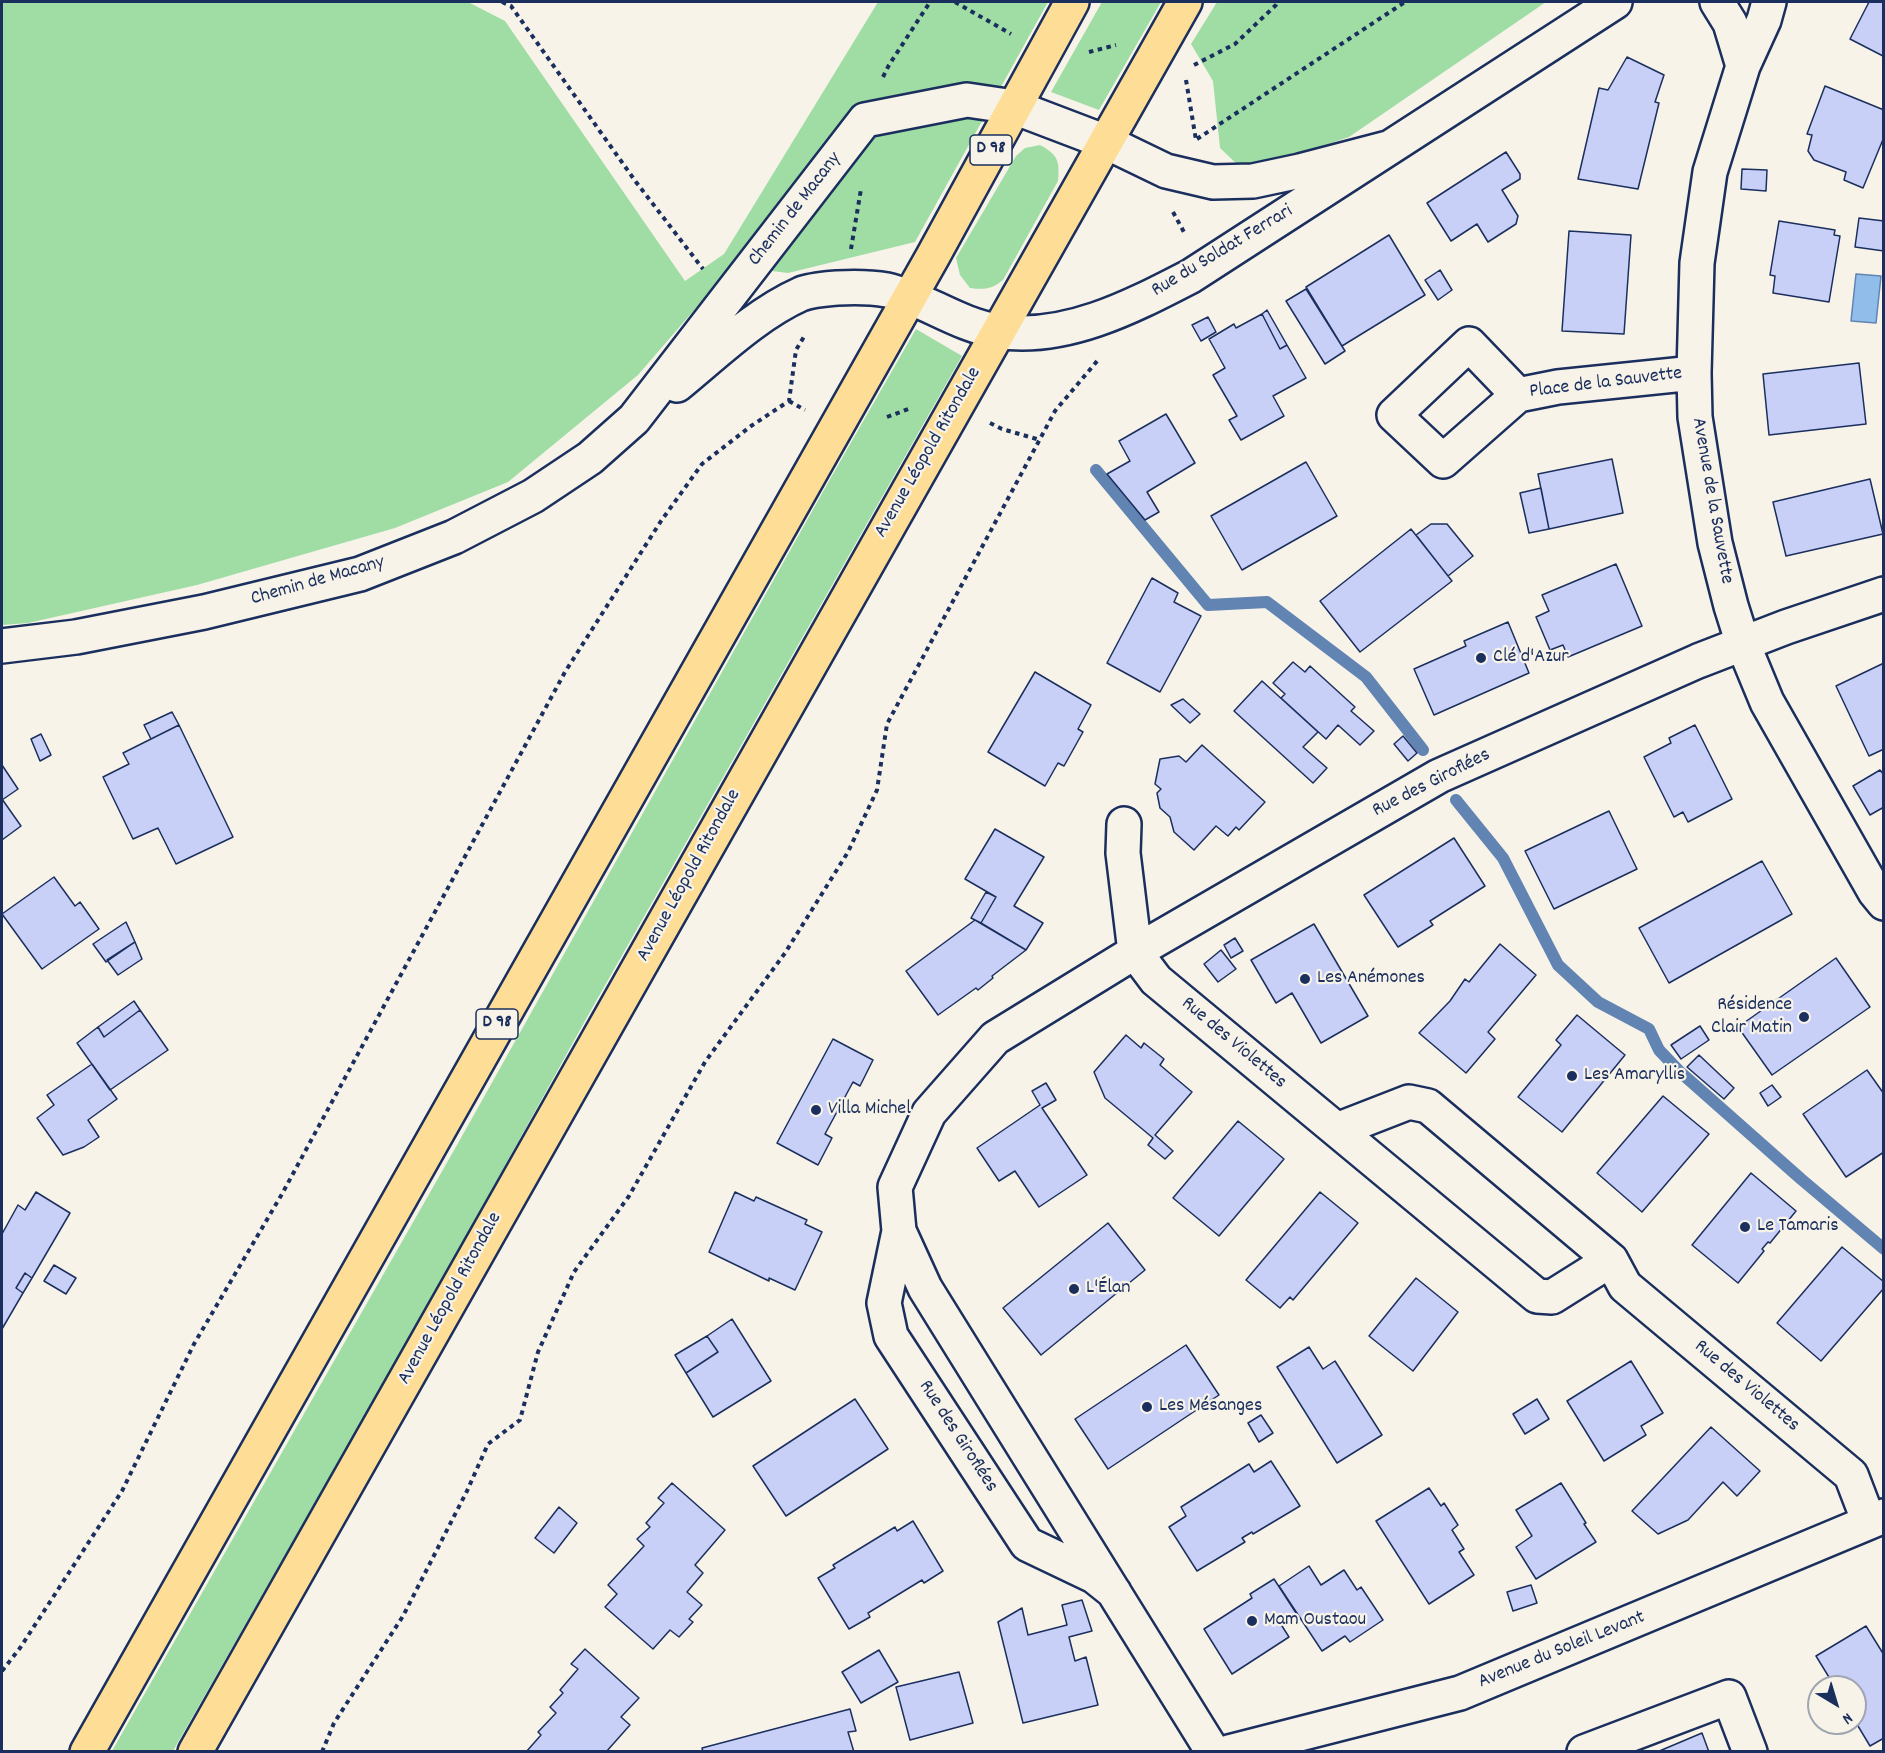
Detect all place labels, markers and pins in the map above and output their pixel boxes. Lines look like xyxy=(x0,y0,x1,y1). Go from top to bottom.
place label: Clé d'Azur xyxy=(1493,646,1569,670)
marker: Clé d'Azur xyxy=(1474,651,1488,665)
place label: Les Anémones xyxy=(1317,967,1425,991)
marker: Les Anémones xyxy=(1298,972,1312,986)
place label: Résidence Clair Matin xyxy=(1711,994,1792,1041)
marker: Résidence Clair Matin xyxy=(1797,1010,1811,1024)
place label: Les Amaryllis xyxy=(1584,1064,1685,1088)
marker: Les Amaryllis xyxy=(1565,1069,1579,1083)
place label: Villa Michel xyxy=(828,1098,911,1122)
marker: Villa Michel xyxy=(809,1103,823,1117)
place label: Le Tamaris xyxy=(1757,1215,1839,1239)
marker: Le Tamaris xyxy=(1738,1220,1752,1234)
place label: L'Élan xyxy=(1086,1277,1131,1301)
marker: L'Élan xyxy=(1067,1282,1081,1296)
place label: Les Mésanges xyxy=(1159,1395,1262,1419)
marker: Les Mésanges xyxy=(1140,1400,1154,1414)
place label: Mam Oustaou xyxy=(1264,1609,1366,1633)
marker: Mam Oustaou xyxy=(1245,1614,1259,1628)

